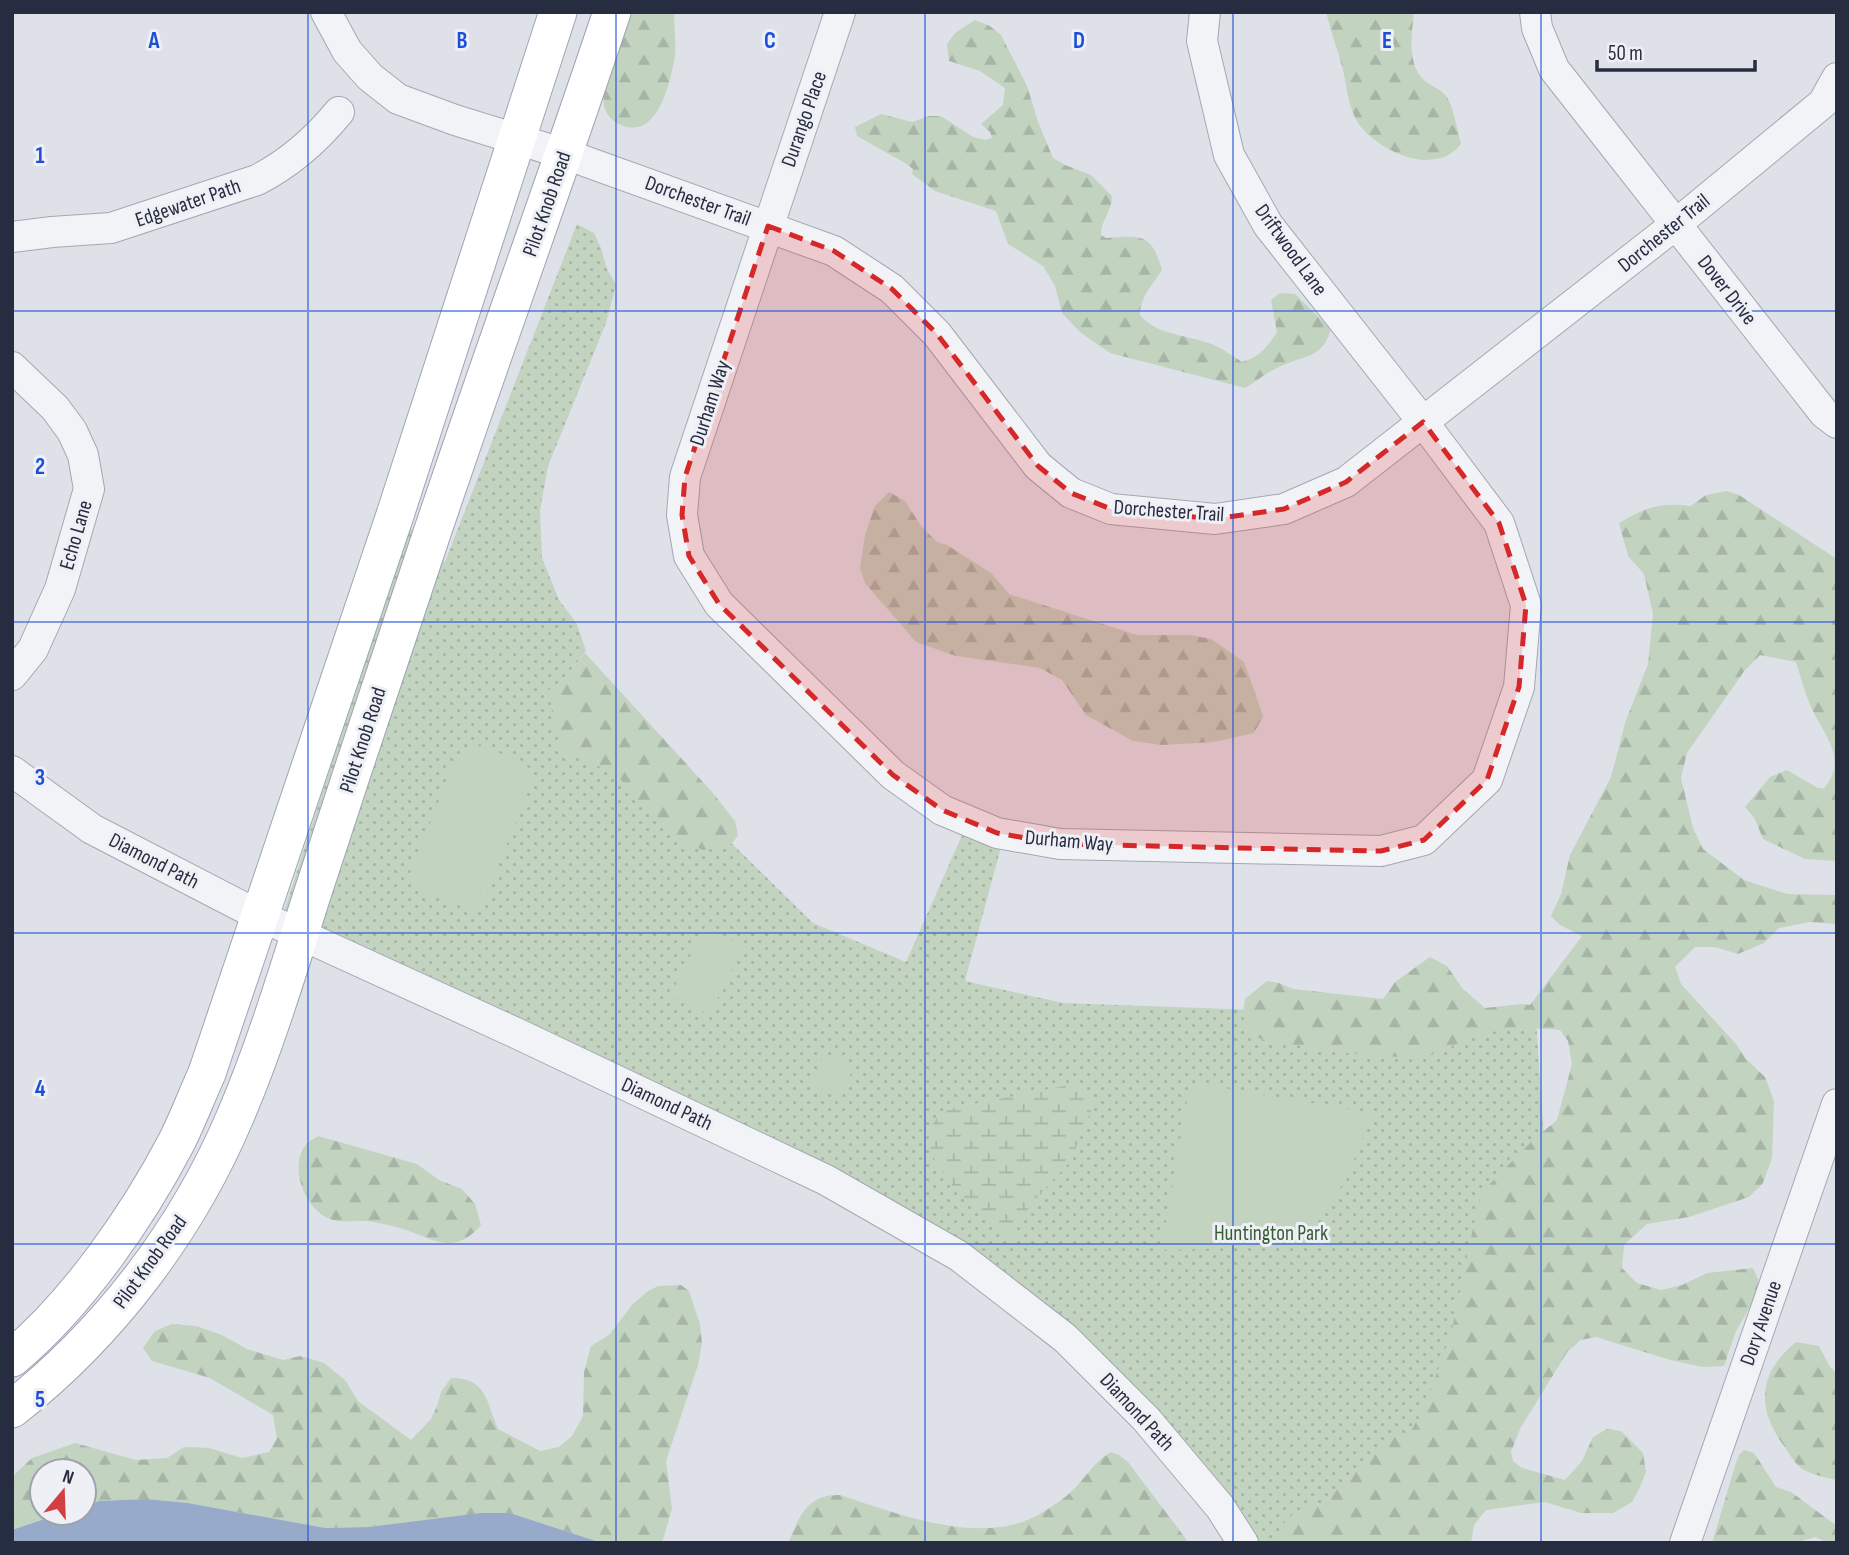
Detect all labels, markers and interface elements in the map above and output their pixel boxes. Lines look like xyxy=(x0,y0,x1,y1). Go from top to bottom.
text: A xyxy=(148,27,161,55)
text: B xyxy=(457,27,468,55)
text: C xyxy=(764,27,776,55)
text: D xyxy=(1073,27,1085,55)
text: E xyxy=(1382,27,1392,55)
scale bar xyxy=(1597,28,1755,72)
text: 50 m xyxy=(1608,41,1643,66)
street label: Durango Place xyxy=(776,68,832,170)
text: 1 xyxy=(35,142,45,170)
street label: Pilot Knob Road xyxy=(517,148,577,260)
street label: Dorchester Trail xyxy=(642,170,754,232)
street label: Edgewater Path xyxy=(132,173,244,233)
street label: Dorchester Trail xyxy=(1613,188,1715,278)
street label: Driftwood Lane xyxy=(1249,199,1333,301)
street label: Dover Drive xyxy=(1692,250,1762,330)
street label: Durham Way xyxy=(684,357,736,449)
text: 2 xyxy=(35,453,45,481)
street label: Dorchester Trail xyxy=(1113,495,1225,527)
street label: Echo Lane xyxy=(54,497,98,573)
street label: Pilot Knob Road xyxy=(334,684,392,796)
text: 3 xyxy=(35,764,45,792)
street label: Durham Way xyxy=(1024,825,1114,857)
street label: Diamond Path xyxy=(105,828,203,894)
street label: Diamond Path xyxy=(617,1072,717,1136)
text: 4 xyxy=(35,1075,46,1103)
street label: Pilot Knob Road xyxy=(108,1210,192,1314)
park label: Huntington Park xyxy=(1214,1221,1328,1246)
street label: Dory Avenue xyxy=(1735,1277,1787,1369)
street label: Diamond Path xyxy=(1095,1368,1179,1456)
text: 5 xyxy=(35,1386,45,1414)
north arrow xyxy=(28,1457,98,1527)
text: N xyxy=(60,1465,77,1490)

